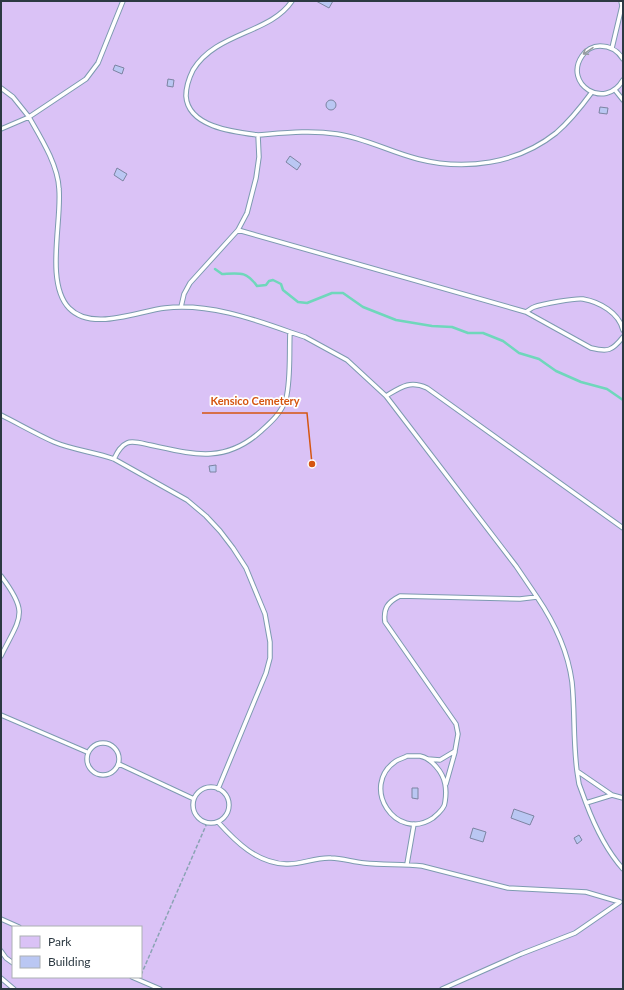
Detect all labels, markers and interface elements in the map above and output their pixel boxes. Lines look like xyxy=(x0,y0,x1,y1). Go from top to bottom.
one-way arrow xyxy=(583,47,594,55)
callout: Kensico Cemetery xyxy=(202,390,307,413)
text: Kensico Cemetery xyxy=(211,394,300,407)
legend xyxy=(12,926,142,978)
text: Park xyxy=(48,934,72,949)
text: Building xyxy=(48,954,91,969)

